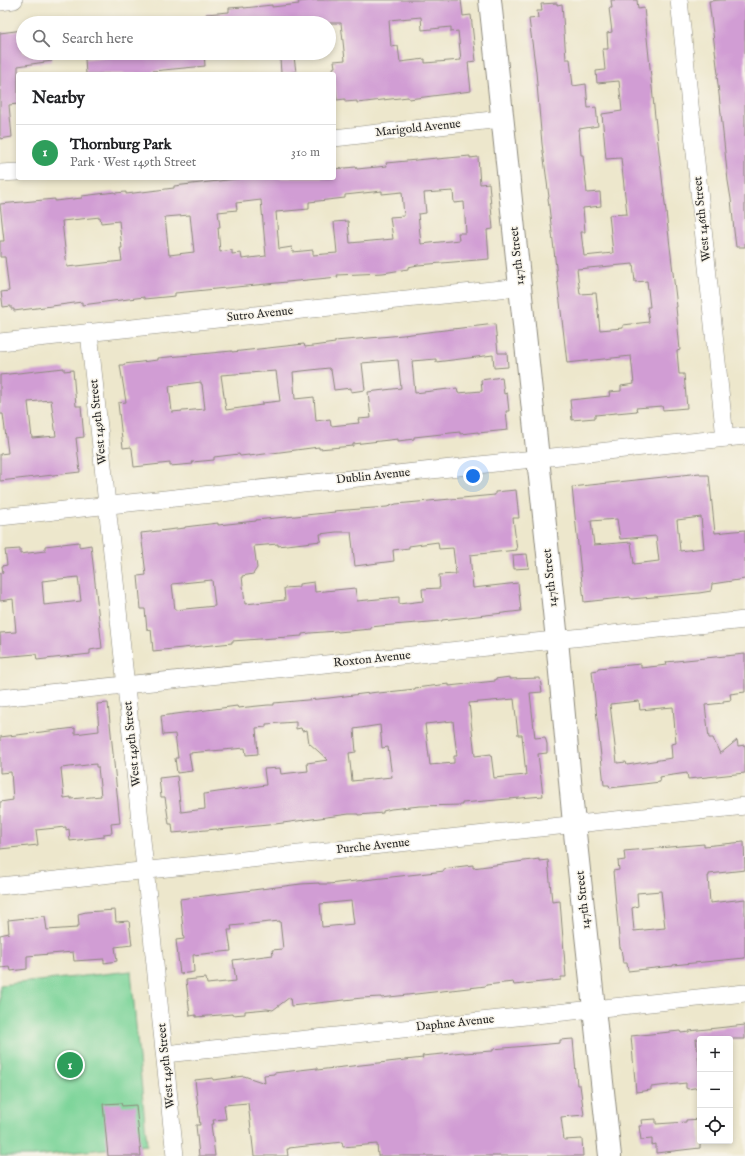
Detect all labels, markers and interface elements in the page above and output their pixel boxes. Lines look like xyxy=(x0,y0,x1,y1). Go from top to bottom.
search box xyxy=(16,16,336,60)
icon: search xyxy=(30,27,52,49)
text: Search here xyxy=(62,29,133,48)
text: Nearby xyxy=(32,88,85,109)
street label: Marigold Avenue xyxy=(374,116,462,140)
text: Thornburg Park xyxy=(70,135,172,154)
text: 1 xyxy=(43,144,47,161)
text: 310 m xyxy=(291,144,320,161)
text: Park · West 149th Street xyxy=(70,154,196,171)
street label: West 146th Street xyxy=(690,176,714,262)
street label: 147th Street xyxy=(506,226,528,286)
street label: Sutro Avenue xyxy=(226,303,294,325)
street label: West 149th Street xyxy=(86,379,110,465)
street label: Dublin Avenue xyxy=(335,465,411,487)
your location xyxy=(463,466,483,486)
street label: 147th Street xyxy=(539,548,561,608)
street label: Roxton Avenue xyxy=(333,647,412,671)
street label: West 149th Street xyxy=(120,701,144,787)
street label: Purche Avenue xyxy=(335,835,411,857)
street label: 147th Street xyxy=(572,870,594,930)
street label: Daphne Avenue xyxy=(415,1011,496,1036)
street label: West 149th Street xyxy=(154,1023,178,1109)
map controls xyxy=(697,1036,733,1144)
button: + xyxy=(697,1036,733,1072)
pin: 1 xyxy=(57,1050,83,1080)
button: − xyxy=(697,1072,733,1108)
button: locate xyxy=(697,1108,733,1144)

